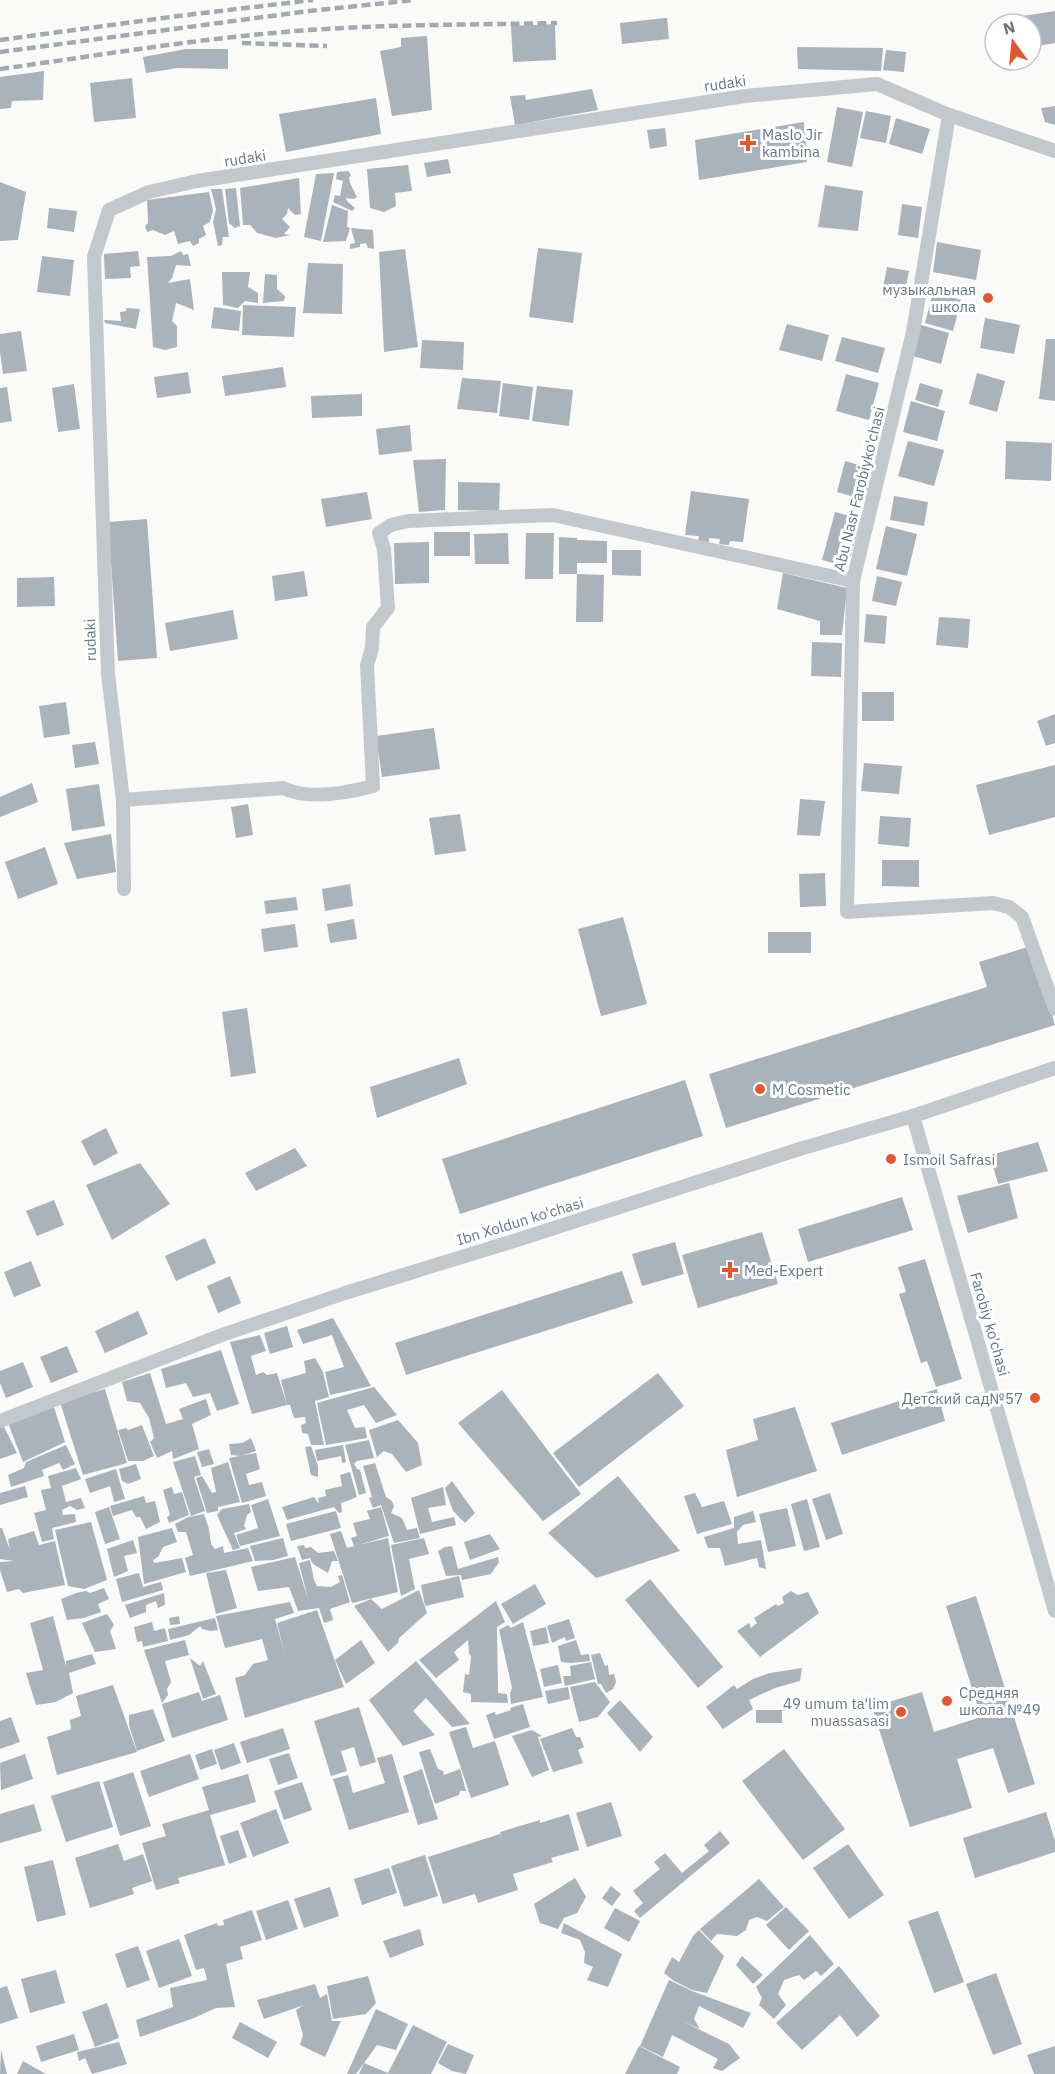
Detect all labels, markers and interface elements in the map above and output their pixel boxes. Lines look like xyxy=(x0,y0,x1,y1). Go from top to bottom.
north arrow xyxy=(983,12,1043,72)
text: N xyxy=(1001,16,1017,39)
street label: rudaki xyxy=(703,71,747,95)
place label: Maslo Jir kambina xyxy=(762,125,823,161)
marker: Maslo Jir kambina xyxy=(739,134,757,152)
street label: rudaki xyxy=(223,145,267,171)
place label: музыкальная школа xyxy=(882,280,976,316)
marker: музыкальная школа xyxy=(981,291,995,305)
street label: Abu Nasr Farobiyko'chasi xyxy=(829,405,889,573)
street label: rudaki xyxy=(80,618,100,662)
place label: M Cosmetic xyxy=(772,1080,851,1099)
marker: M Cosmetic xyxy=(753,1082,767,1096)
place label: Ismoil Safrasi xyxy=(903,1150,995,1169)
marker: Ismoil Safrasi xyxy=(884,1152,898,1166)
street label: Ibn Xoldun ko'chasi xyxy=(454,1193,586,1249)
marker: Med-Expert xyxy=(721,1261,739,1279)
place label: Med-Expert xyxy=(744,1261,823,1280)
street label: Farobiy ko'chasi xyxy=(966,1270,1014,1378)
place label: Детский сад№57 xyxy=(902,1389,1023,1408)
marker: Детский сад№57 xyxy=(1028,1391,1042,1405)
place label: Средняя школа №49 xyxy=(959,1683,1041,1719)
place label: 49 umum ta'lim muassasasi xyxy=(783,1694,889,1730)
marker: Средняя школа №49 xyxy=(940,1694,954,1708)
marker: 49 umum ta'lim muassasasi xyxy=(894,1705,908,1719)

